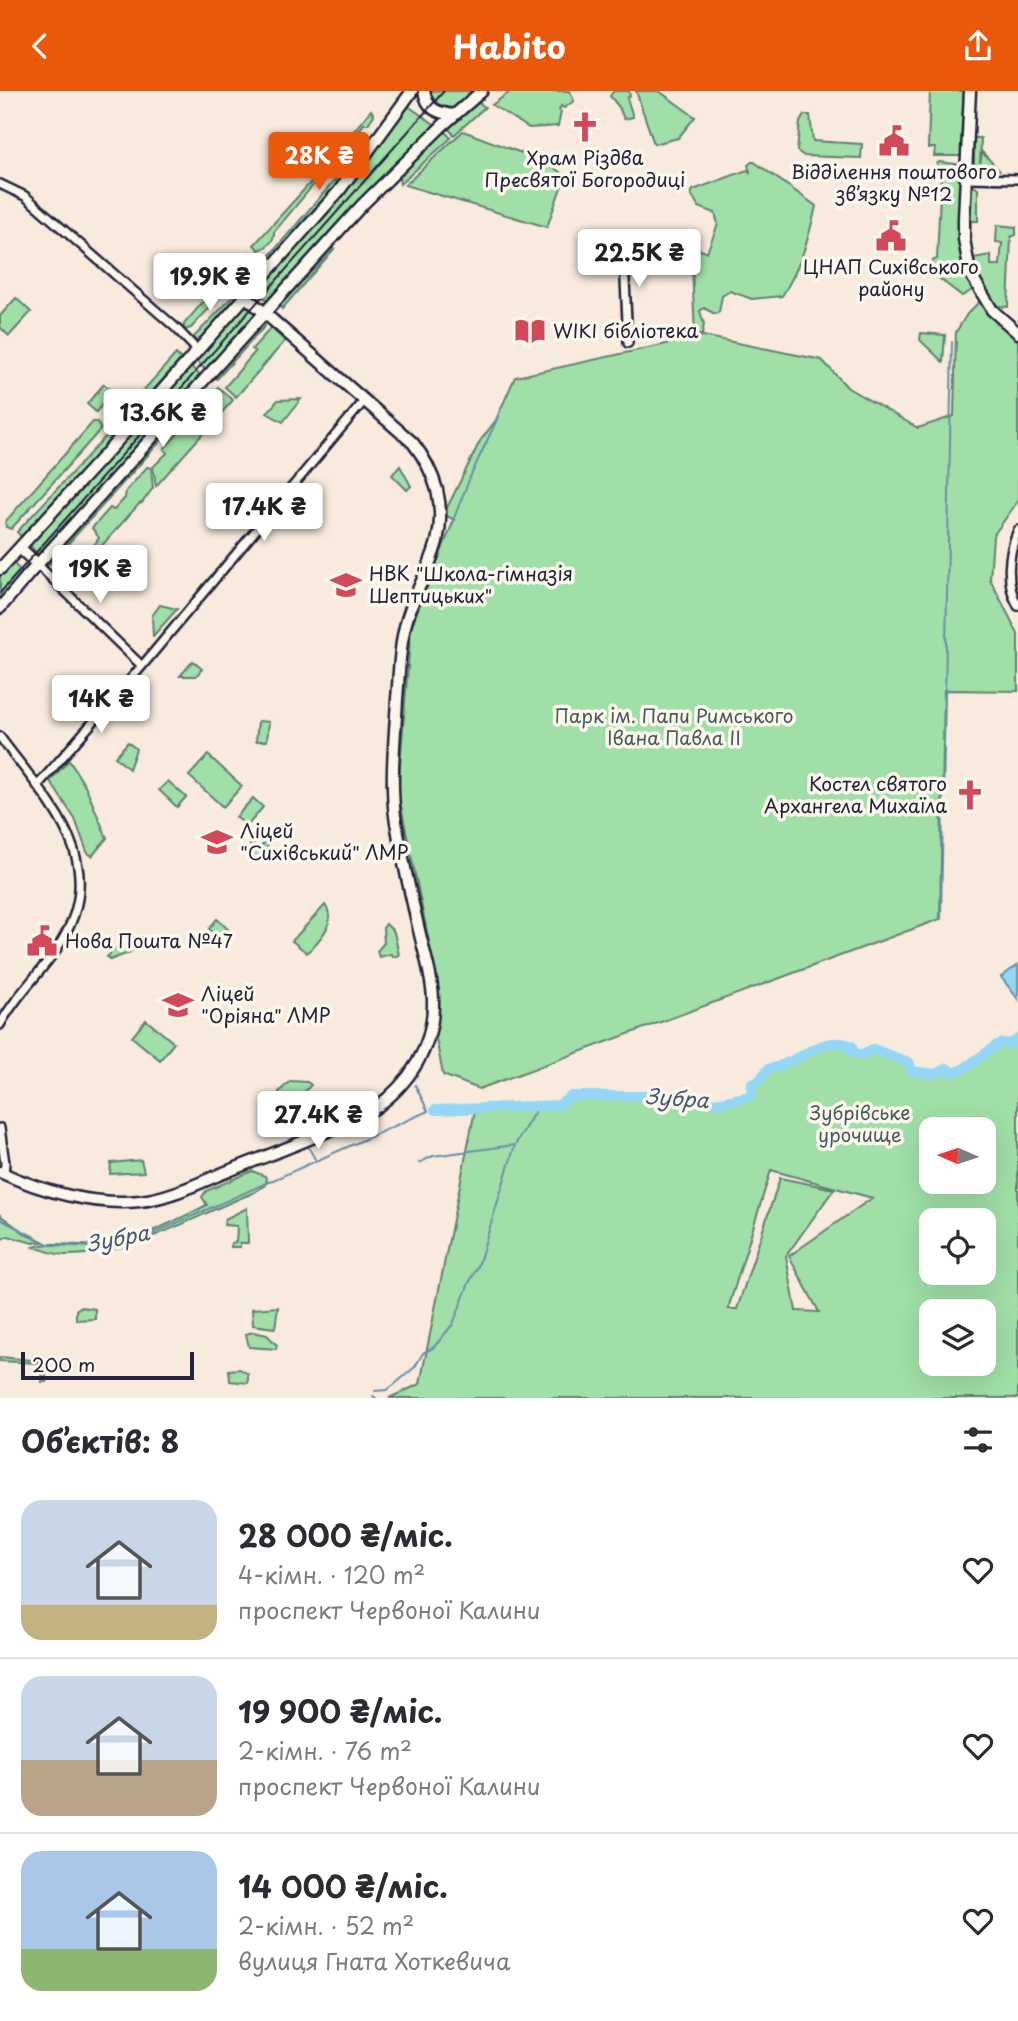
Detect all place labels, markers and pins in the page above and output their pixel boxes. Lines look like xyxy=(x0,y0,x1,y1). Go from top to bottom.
church icon: Храм Різдва Пресвятої Богородиці xyxy=(568,110,602,144)
public building icon: Відділення поштового зв’язку №12 xyxy=(877,124,911,158)
pin: 28K ₴ xyxy=(270,133,368,192)
place label: Храм Різдва Пресвятої Богородиці xyxy=(485,143,685,193)
place label: Відділення поштового зв’язку №12 xyxy=(791,157,997,207)
public building icon: ЦНАП Сихівського району xyxy=(874,219,908,253)
pin: 22.5K ₴ xyxy=(574,229,704,289)
place label: ЦНАП Сихівського району xyxy=(803,252,979,302)
pin: 19.9K ₴ xyxy=(145,253,275,313)
library icon: WIKI бібліотека xyxy=(513,314,547,348)
place label: WIKI бібліотека xyxy=(553,316,699,344)
pin: 13.6K ₴ xyxy=(98,389,228,449)
pin: 17.4K ₴ xyxy=(199,483,329,543)
pin: 19K ₴ xyxy=(51,545,149,605)
place label: НВК "Школа-гімназія Шептицьких" xyxy=(369,559,573,609)
school or university icon: НВК "Школа-гімназія Шептицьких" xyxy=(329,568,363,602)
pin: 14K ₴ xyxy=(52,675,150,735)
place label: Костел святого Архангела Михаїла xyxy=(764,769,947,819)
church icon: Костел святого Архангела Михаїла xyxy=(953,778,987,812)
place label: Ліцей "Сихівський" ЛМР xyxy=(240,816,409,866)
school or university icon: Ліцей "Сихівський" ЛМР xyxy=(200,825,234,859)
public building icon: Нова Пошта №47 xyxy=(25,924,59,958)
place label: Нова Пошта №47 xyxy=(65,926,233,954)
place label: Ліцей "Оріяна" ЛМР xyxy=(201,979,330,1029)
school or university icon: Ліцей "Оріяна" ЛМР xyxy=(161,988,195,1022)
pin: 27.4K ₴ xyxy=(253,1091,383,1151)

